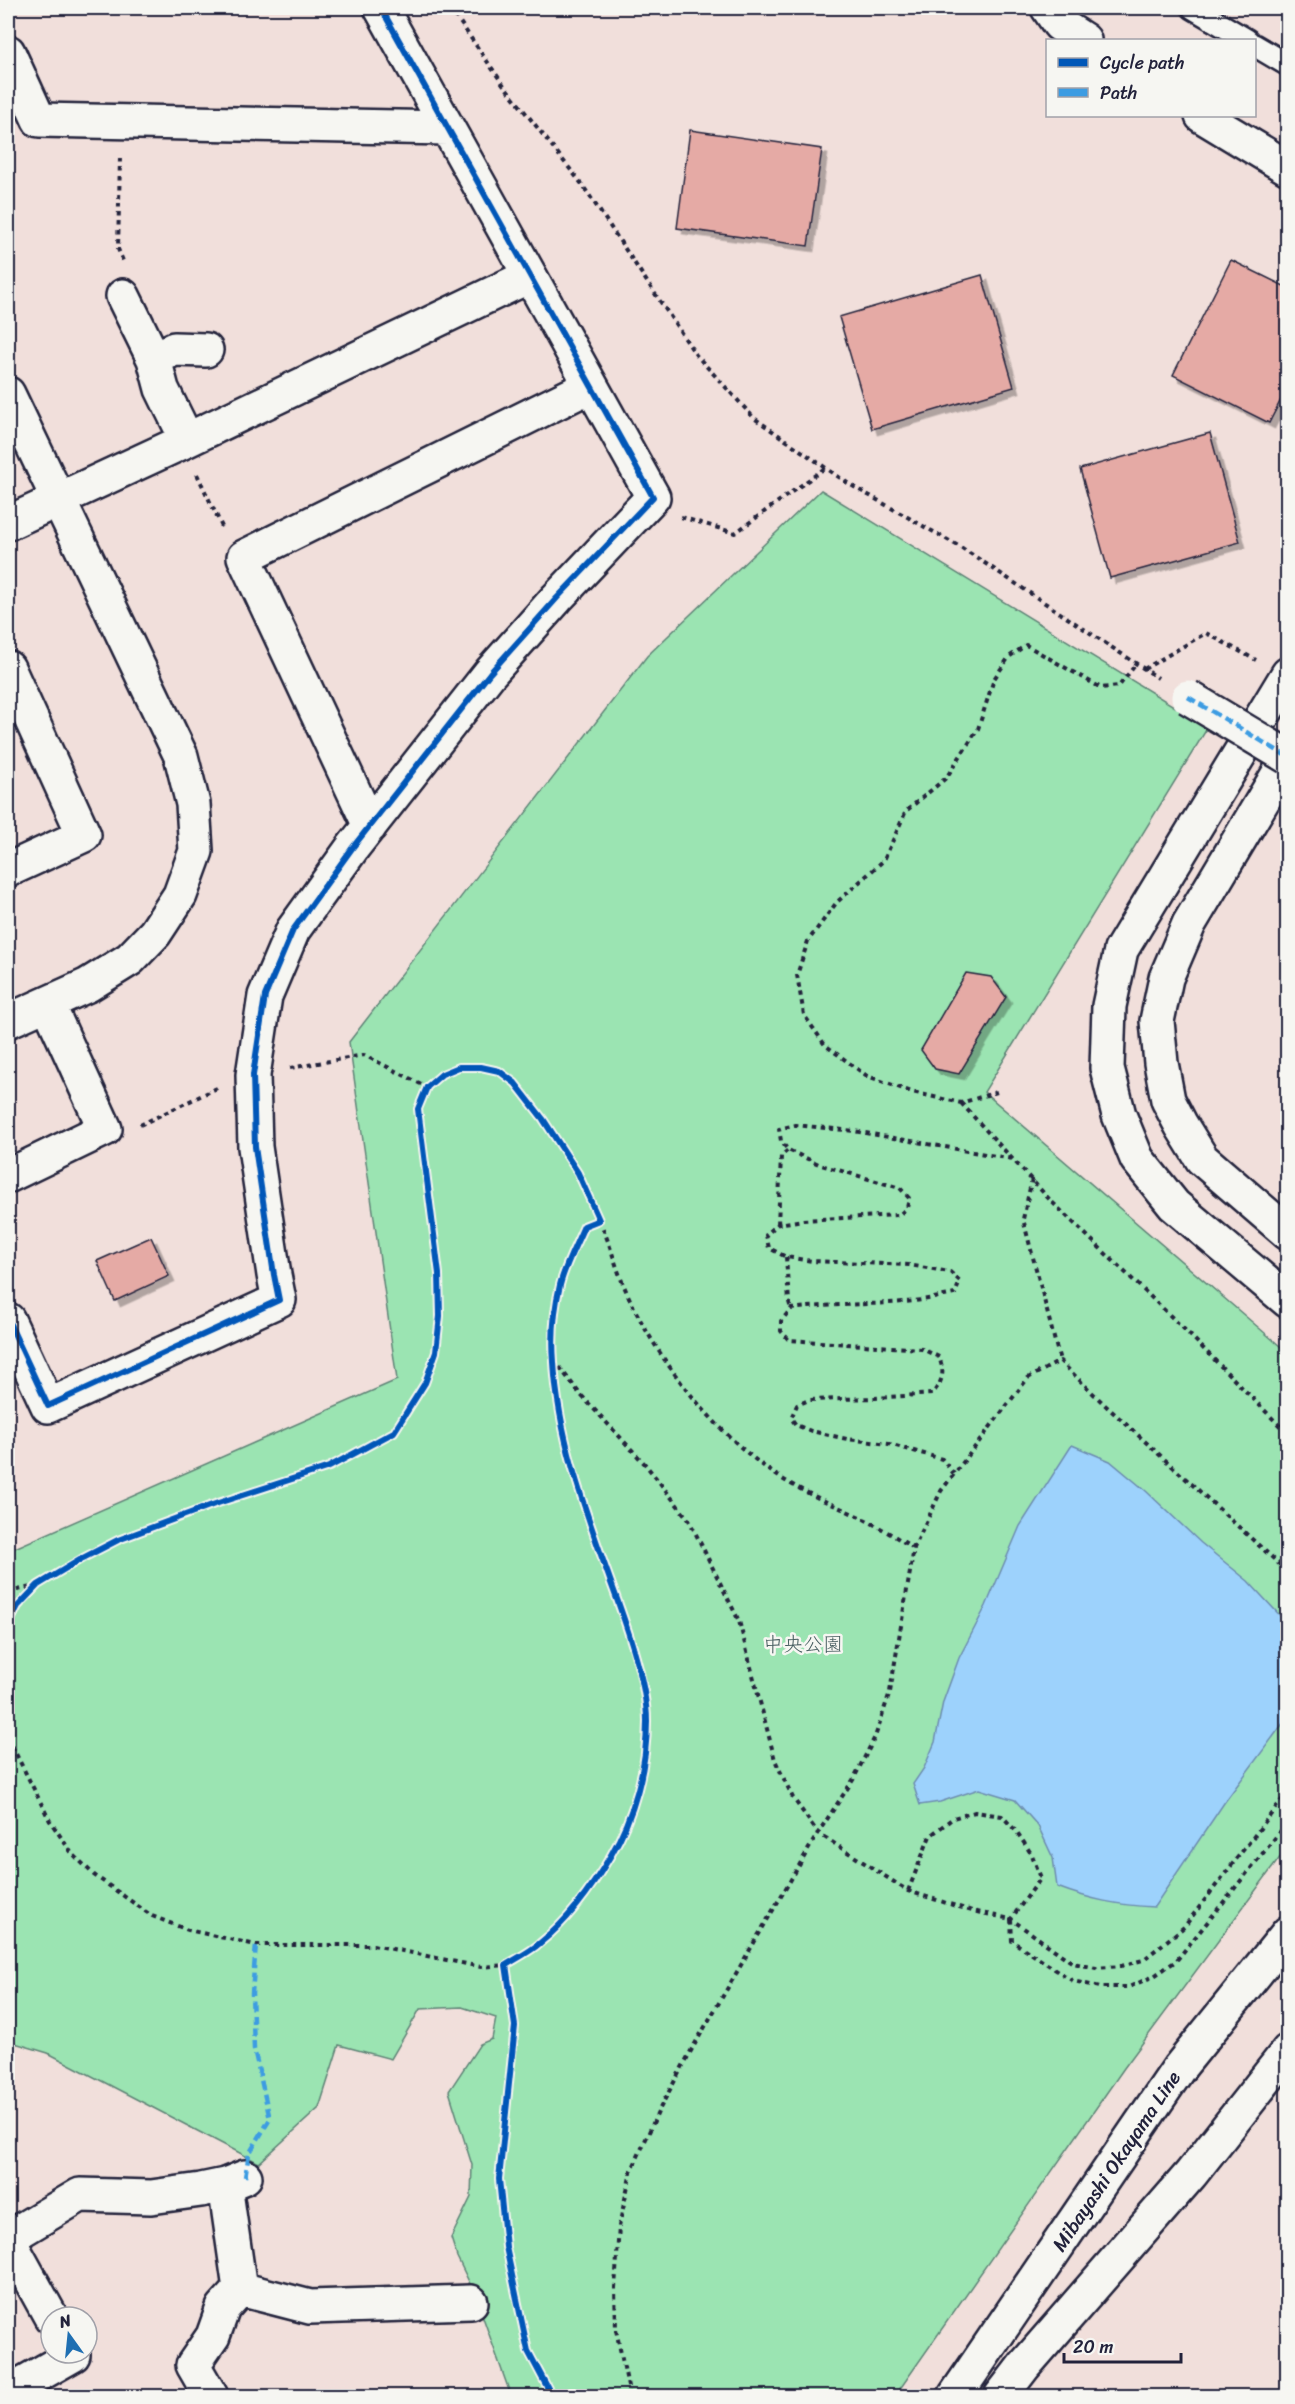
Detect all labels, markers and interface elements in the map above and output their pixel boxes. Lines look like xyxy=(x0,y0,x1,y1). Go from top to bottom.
legend xyxy=(1046,39,1256,117)
text: Cycle path xyxy=(1100,47,1184,79)
text: Path xyxy=(1100,77,1137,109)
park label: 中央公園 xyxy=(763,1627,843,1662)
street label: Mibayashi Okayama Line xyxy=(1043,2063,1190,2259)
north arrow xyxy=(39,2305,99,2365)
text: N xyxy=(55,2305,75,2337)
scale bar xyxy=(1064,2326,1181,2364)
text: 20 m xyxy=(1073,2331,1113,2363)

